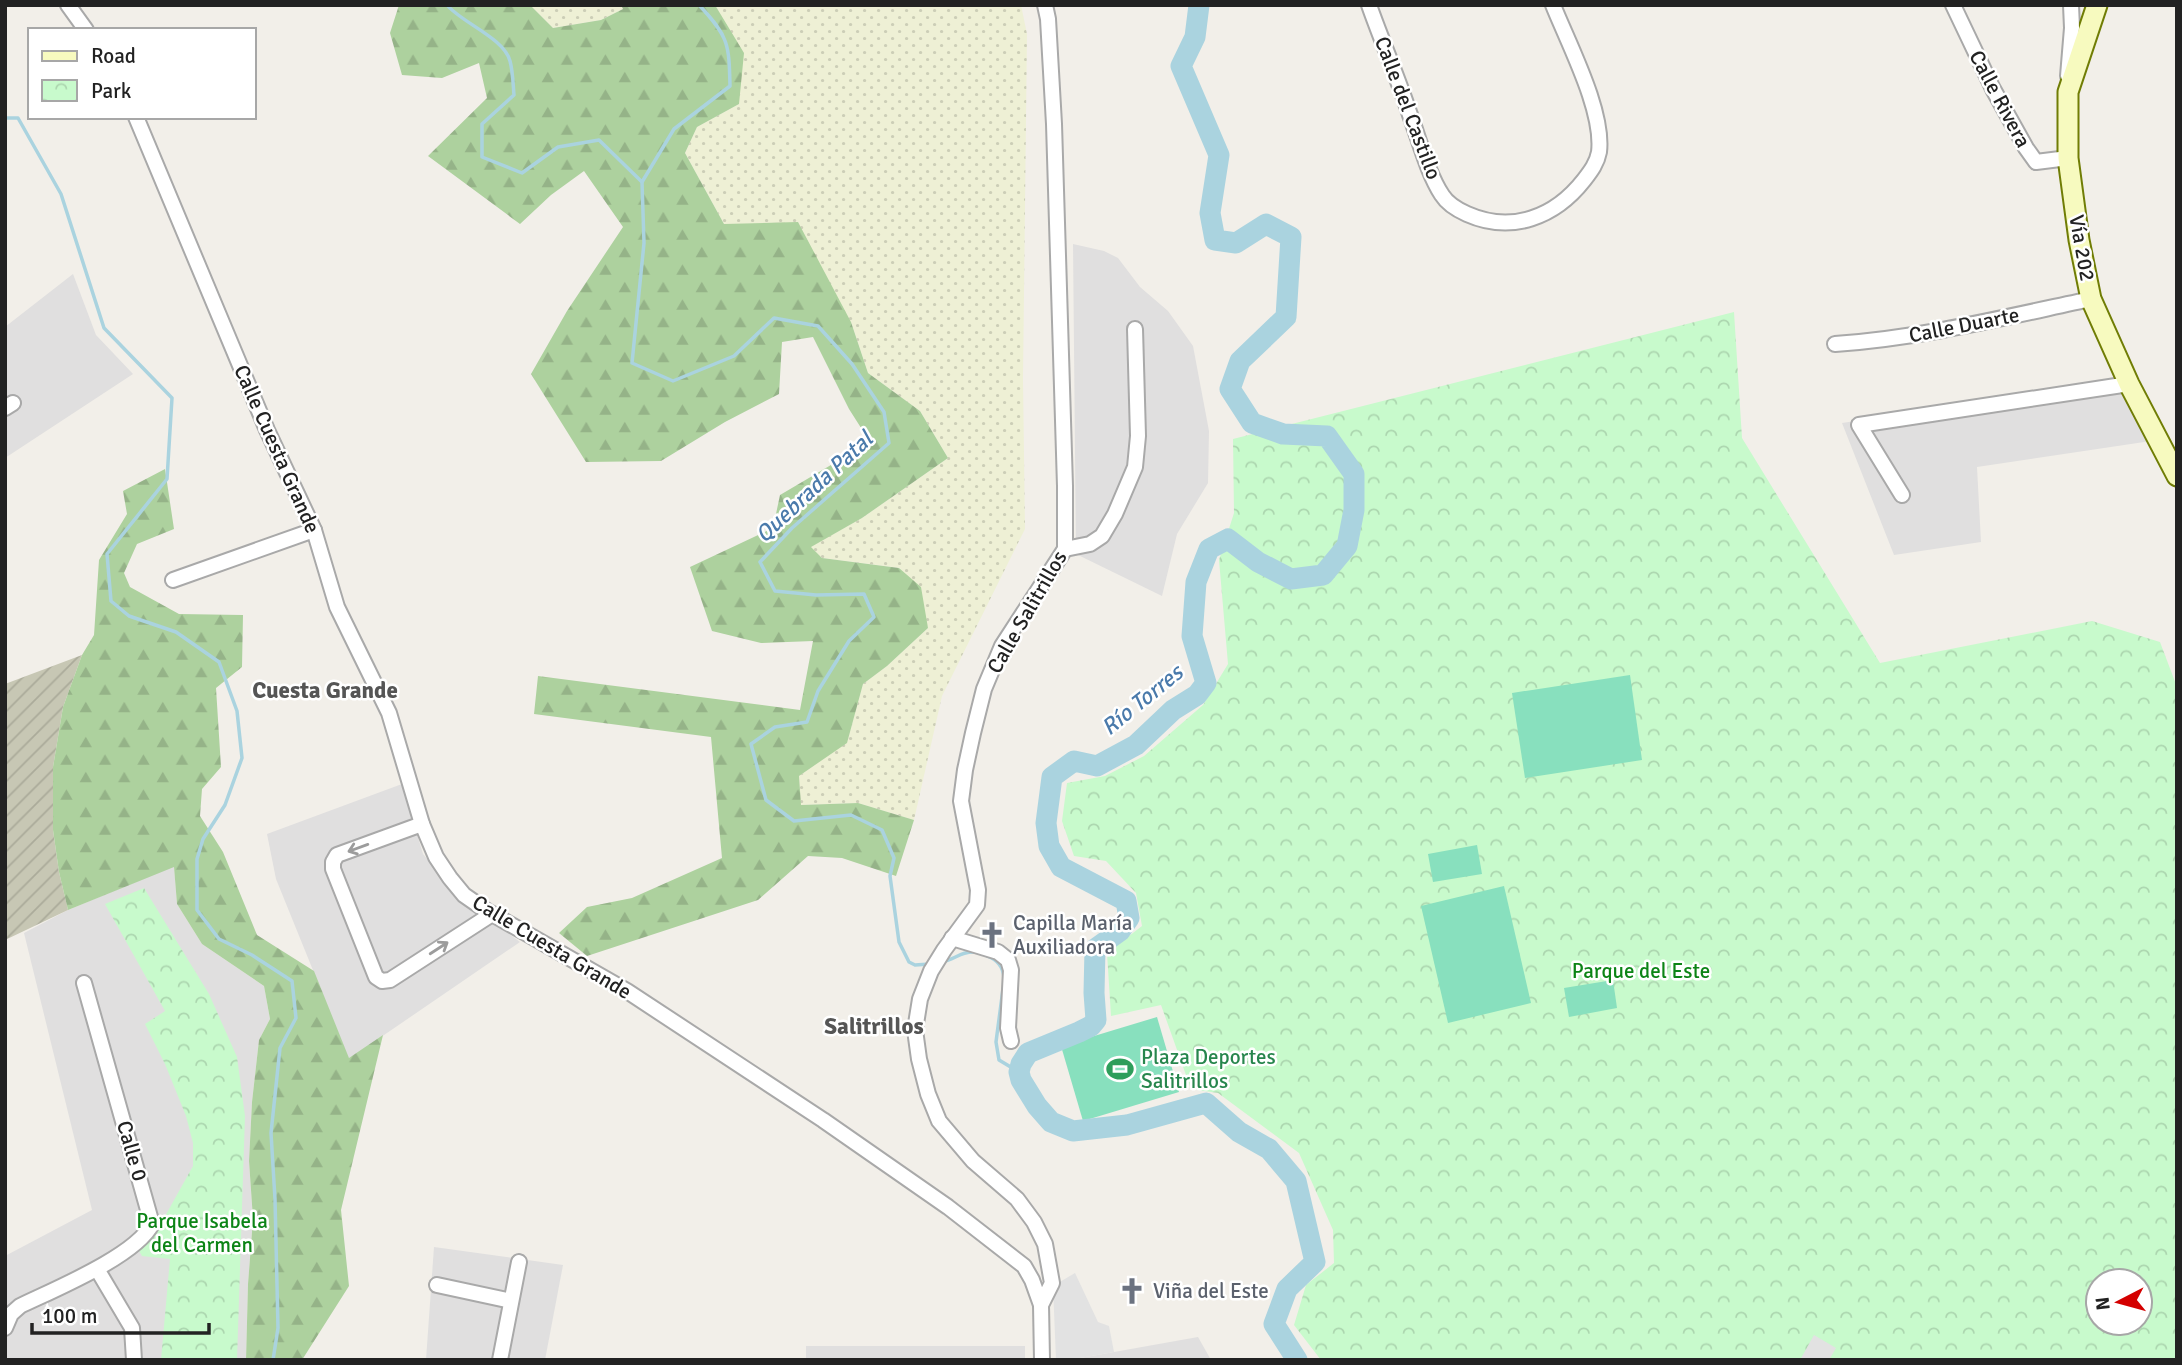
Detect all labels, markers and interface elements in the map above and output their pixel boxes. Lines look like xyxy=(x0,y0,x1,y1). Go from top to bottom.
legend xyxy=(28,28,256,119)
street label: Calle del Castillo xyxy=(1369,33,1447,183)
text: Road xyxy=(91,43,136,69)
street label: Calle Rivera xyxy=(1964,46,2036,152)
text: Park xyxy=(91,78,132,104)
street label: Vía 202 xyxy=(2063,213,2101,283)
street label: Calle Duarte xyxy=(1907,302,2021,348)
street label: Calle Cuesta Grande xyxy=(228,361,326,537)
water label: Quebrada Patal xyxy=(749,424,881,549)
street label: Calle Salitrillos xyxy=(981,546,1073,678)
water label: Río Torres xyxy=(1095,657,1190,742)
district label: Cuesta Grande xyxy=(252,676,398,705)
one-way arrow xyxy=(348,842,370,855)
street label: Calle Cuesta Grande xyxy=(468,889,636,1005)
place label: Capilla María Auxiliadora xyxy=(1013,910,1132,960)
church icon: Capilla María Auxiliadora xyxy=(977,920,1007,950)
one-way arrow xyxy=(429,940,448,955)
park label: Parque del Este xyxy=(1572,958,1710,984)
district label: Salitrillos xyxy=(824,1012,924,1041)
place label: Plaza Deportes Salitrillos xyxy=(1141,1044,1276,1094)
sports icon: Plaza Deportes Salitrillos xyxy=(1105,1054,1135,1084)
street label: Calle 0 xyxy=(111,1118,153,1184)
park label: Parque Isabela del Carmen xyxy=(136,1208,268,1258)
north arrow xyxy=(2084,1267,2154,1337)
church icon: Viña del Este xyxy=(1117,1276,1147,1306)
place label: Viña del Este xyxy=(1153,1278,1269,1304)
scale bar xyxy=(32,1292,208,1336)
text: N xyxy=(2090,1296,2116,1311)
text: 100 m xyxy=(42,1303,97,1329)

